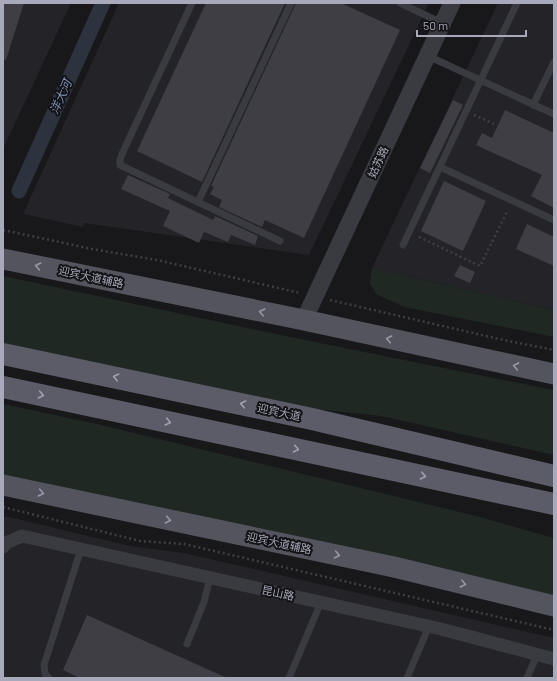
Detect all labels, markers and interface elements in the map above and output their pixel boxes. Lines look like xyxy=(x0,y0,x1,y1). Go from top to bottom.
scale bar xyxy=(417,12,526,38)
text: 50 m xyxy=(423,18,448,32)
water label: 洋大河 xyxy=(46,75,75,116)
street label: 姑苏路 xyxy=(365,144,390,179)
one-way arrow xyxy=(35,263,41,271)
street label: 迎宾大道辅路 xyxy=(57,263,125,290)
one-way arrow xyxy=(258,308,265,316)
one-way arrow xyxy=(386,335,392,343)
one-way arrow xyxy=(513,363,519,371)
one-way arrow xyxy=(113,374,119,382)
one-way arrow xyxy=(38,390,44,398)
one-way arrow xyxy=(240,401,246,409)
street label: 迎宾大道 xyxy=(256,401,302,422)
one-way arrow xyxy=(165,417,171,425)
one-way arrow xyxy=(292,444,299,452)
one-way arrow xyxy=(419,471,426,480)
one-way arrow xyxy=(38,488,44,497)
one-way arrow xyxy=(165,515,172,523)
street label: 迎宾大道辅路 xyxy=(245,529,313,556)
one-way arrow xyxy=(334,551,340,559)
one-way arrow xyxy=(460,579,467,588)
street label: 昆山路 xyxy=(261,583,296,602)

